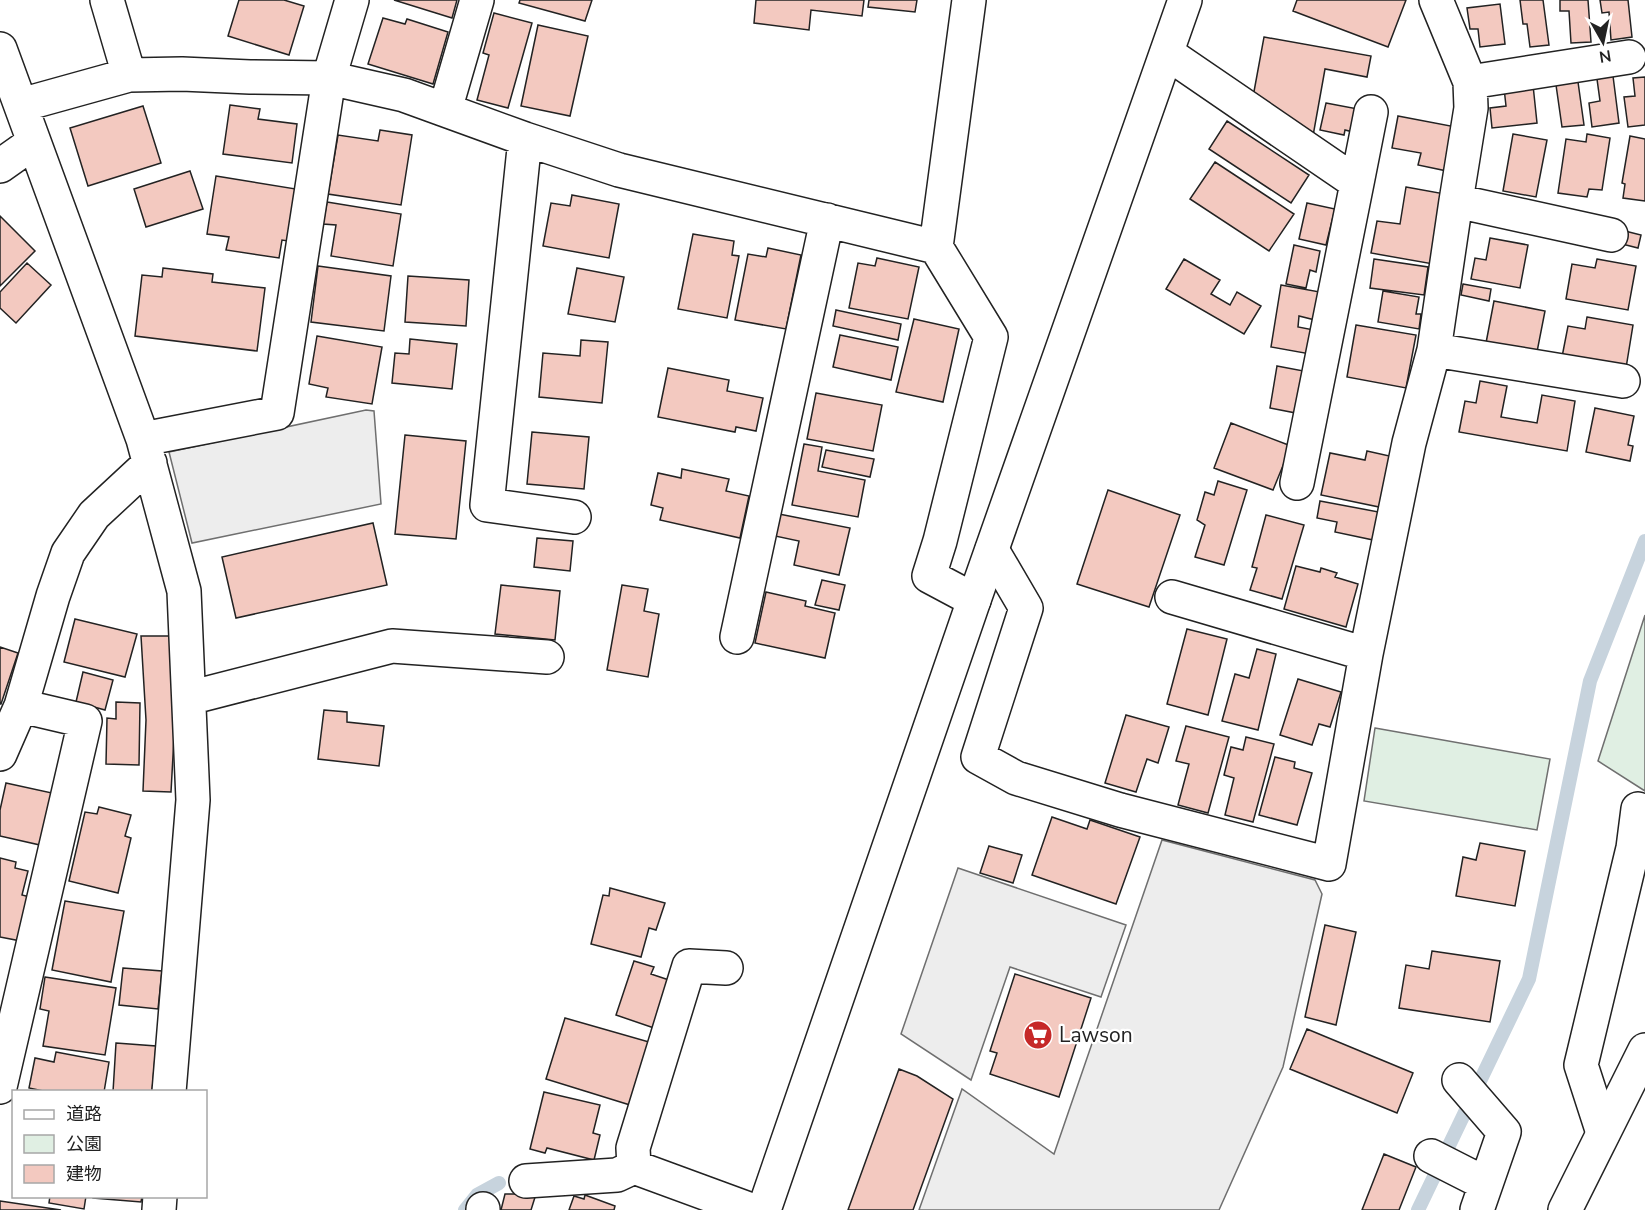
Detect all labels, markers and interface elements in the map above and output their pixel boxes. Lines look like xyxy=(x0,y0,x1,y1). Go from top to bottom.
north arrow xyxy=(1573,12,1633,72)
text: N xyxy=(1598,44,1613,68)
supermarket icon: Lawson xyxy=(1022,1019,1054,1051)
place label: Lawson xyxy=(1059,1021,1133,1049)
legend xyxy=(12,1090,207,1198)
text: 道路 xyxy=(66,1102,102,1126)
text: 公園 xyxy=(66,1132,102,1156)
text: 建物 xyxy=(66,1162,102,1186)

